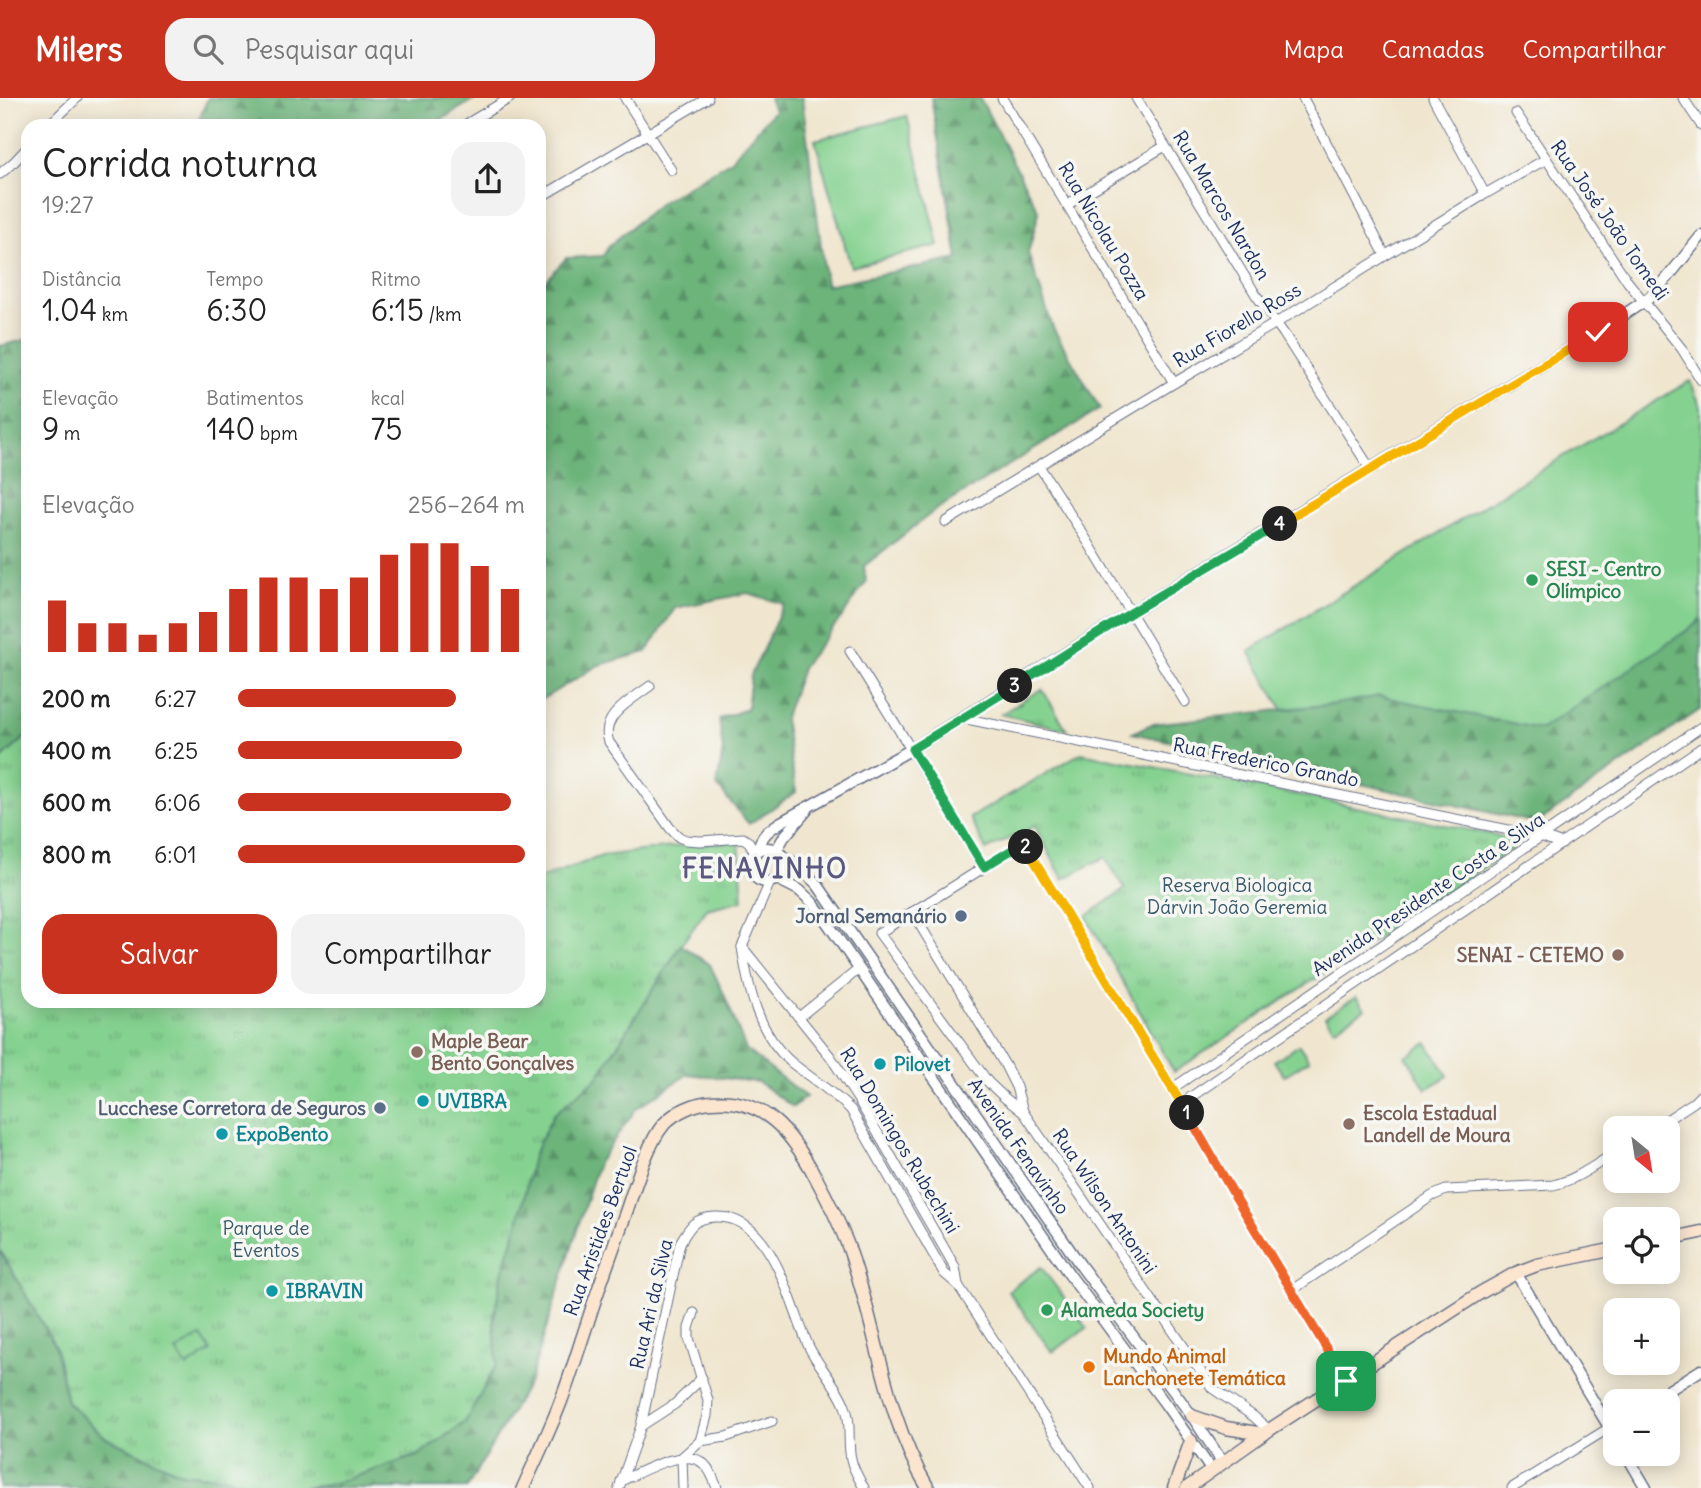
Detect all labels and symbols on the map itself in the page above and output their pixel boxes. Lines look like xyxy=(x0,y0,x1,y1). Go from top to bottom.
street label: Rua Marcos Nardon xyxy=(1168,126,1276,284)
street label: Rua José João Tomedi xyxy=(1546,135,1674,305)
street label: Rua Nicolau Pozza xyxy=(1053,158,1155,305)
street label: Rua Fiorello Ross xyxy=(1169,277,1305,373)
pin xyxy=(1568,302,1628,362)
pin: 4 xyxy=(1262,506,1298,542)
place label: SESI - Centro Olímpico xyxy=(1546,557,1662,603)
marker: SESI - Centro Olímpico xyxy=(1524,572,1540,588)
pin: 3 xyxy=(998,668,1032,704)
street label: Rua Frederico Grando xyxy=(1171,732,1361,792)
street label: Avenida Presidente Costa e Silva xyxy=(1307,807,1549,981)
pin: 2 xyxy=(1009,830,1044,864)
district label: FENAVINHO xyxy=(682,852,848,885)
park label: Reserva Biologica Dárvin João Geremia xyxy=(1147,873,1327,919)
place label: Jornal Semanário xyxy=(795,904,947,928)
marker: Jornal Semanário xyxy=(953,908,969,924)
place label: SENAI - CETEMO xyxy=(1457,943,1604,967)
marker: SENAI - CETEMO xyxy=(1610,947,1626,963)
place label: Maple Bear Bento Gonçalves xyxy=(431,1029,575,1075)
street label: Rua Domingos Rubechini xyxy=(835,1043,965,1237)
marker: Maple Bear Bento Gonçalves xyxy=(409,1044,425,1060)
place label: Pilovet xyxy=(894,1052,951,1076)
marker: Pilovet xyxy=(872,1056,888,1072)
street label: Avenida Fenavinho xyxy=(963,1073,1075,1219)
place label: UVIBRA xyxy=(437,1089,507,1113)
marker: UVIBRA xyxy=(415,1093,431,1109)
place label: Lucchese Corretora de Seguros xyxy=(98,1096,366,1120)
pin: 1 xyxy=(1170,1096,1204,1130)
marker: Lucchese Corretora de Seguros xyxy=(372,1100,388,1116)
place label: Escola Estadual Landell de Moura xyxy=(1363,1101,1511,1147)
marker: Escola Estadual Landell de Moura xyxy=(1341,1116,1357,1132)
north arrow xyxy=(1603,1116,1680,1194)
place label: ExpoBento xyxy=(236,1122,329,1146)
street label: Rua Wilson Antonini xyxy=(1048,1124,1162,1278)
marker: ExpoBento xyxy=(214,1126,230,1142)
street label: Rua Aristides Bertuol xyxy=(558,1143,642,1319)
park label: Parque de Eventos xyxy=(223,1216,309,1262)
street label: Rua Ari da Silva xyxy=(624,1237,678,1371)
place label: IBRAVIN xyxy=(286,1279,364,1303)
marker: IBRAVIN xyxy=(264,1283,280,1299)
place label: Alameda Society xyxy=(1061,1298,1204,1322)
marker: Alameda Society xyxy=(1039,1302,1055,1318)
place label: Mundo Animal Lanchonete Temática xyxy=(1103,1344,1286,1390)
pin xyxy=(1316,1351,1376,1411)
marker: Mundo Animal Lanchonete Temática xyxy=(1081,1359,1097,1375)

